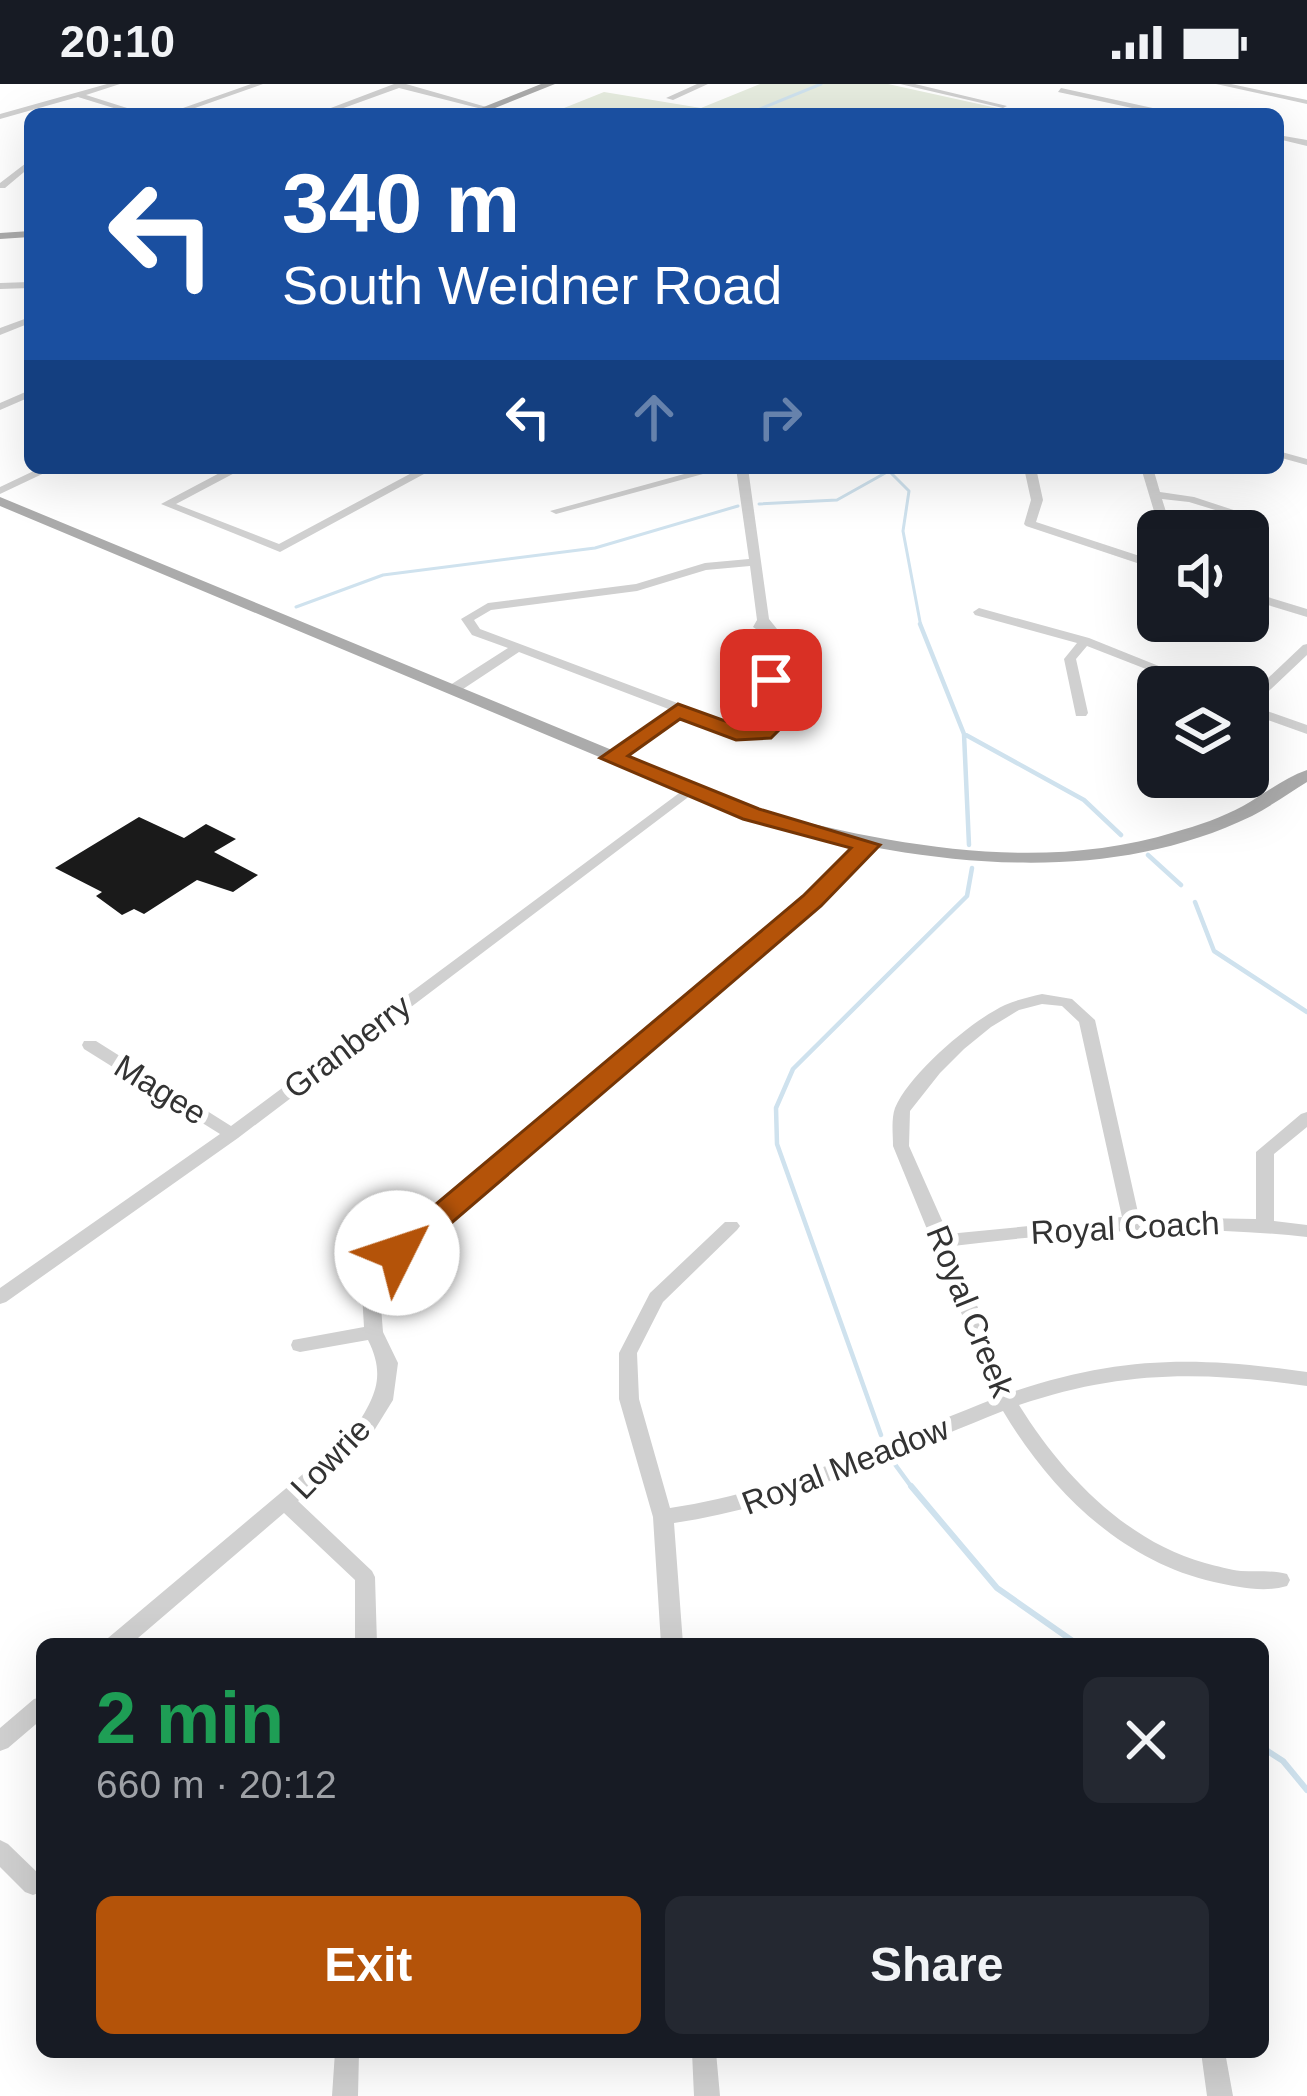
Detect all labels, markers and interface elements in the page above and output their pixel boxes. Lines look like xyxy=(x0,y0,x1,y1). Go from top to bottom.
text: 20:10 xyxy=(60,16,175,67)
icon: left xyxy=(84,156,240,312)
text: 340 m xyxy=(282,156,520,250)
text: South Weidner Road xyxy=(282,255,782,315)
icon: left xyxy=(495,384,561,450)
icon: ahead xyxy=(621,384,687,450)
icon: right xyxy=(747,384,813,450)
map controls xyxy=(1137,510,1269,798)
button: sound xyxy=(1137,510,1269,642)
pin xyxy=(720,629,822,731)
icon: arrive xyxy=(738,647,804,713)
button: layers xyxy=(1137,666,1269,798)
street label: Granberry xyxy=(277,987,418,1106)
street label: Magee xyxy=(108,1047,213,1132)
position arrow xyxy=(334,1190,460,1316)
street label: Royal Coach xyxy=(1030,1204,1220,1251)
street label: Royal Creek xyxy=(919,1220,1022,1403)
street label: Royal Meadow xyxy=(737,1409,954,1522)
street label: Lowrie xyxy=(283,1411,377,1506)
button: close xyxy=(1083,1677,1209,1803)
text: 2 min xyxy=(96,1678,284,1758)
text: 660 m · 20:12 xyxy=(96,1763,337,1806)
button: Exit xyxy=(96,1896,641,2034)
button: Share xyxy=(665,1896,1209,2034)

